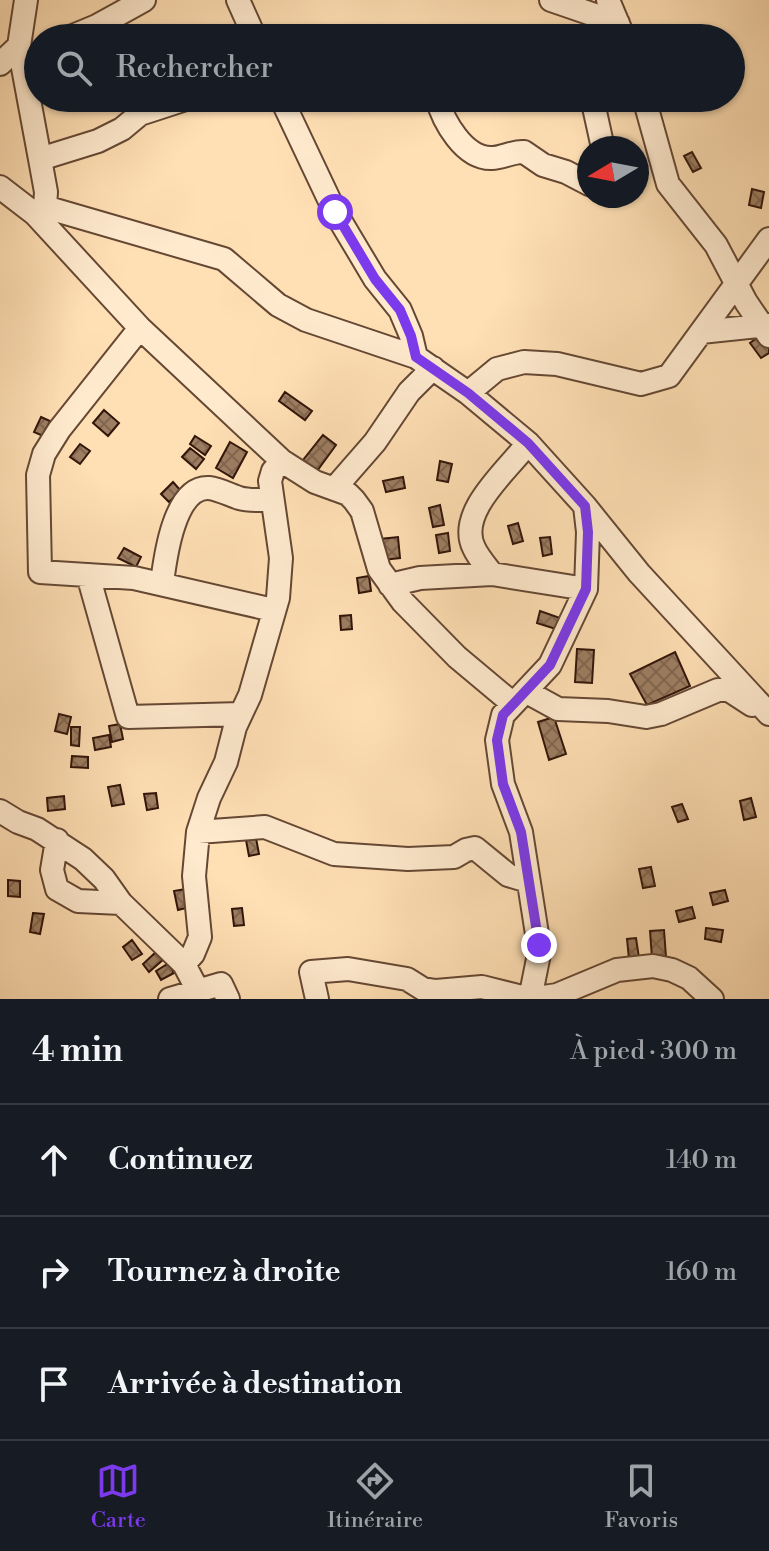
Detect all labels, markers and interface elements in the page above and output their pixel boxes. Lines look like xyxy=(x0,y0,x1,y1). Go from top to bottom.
search box xyxy=(24,24,745,112)
icon: search xyxy=(52,46,96,90)
text: Rechercher xyxy=(116,49,273,87)
north arrow xyxy=(577,136,649,208)
route start xyxy=(317,194,353,230)
route end xyxy=(521,927,557,963)
text: 4 min xyxy=(32,1030,123,1072)
text: À pied · 300 m xyxy=(570,1035,737,1067)
icon: ahead xyxy=(32,1138,76,1182)
text: Continuez xyxy=(108,1141,253,1179)
text: 140 m xyxy=(666,1144,737,1176)
icon: right xyxy=(32,1250,76,1294)
text: Tournez à droite xyxy=(108,1253,341,1291)
text: 160 m xyxy=(666,1256,737,1288)
icon: arrive xyxy=(32,1362,76,1406)
text: Arrivée à destination xyxy=(108,1365,402,1403)
tab: Carte xyxy=(91,1459,146,1534)
tab: Itinéraire xyxy=(327,1459,423,1534)
tab: Favoris xyxy=(605,1459,678,1534)

